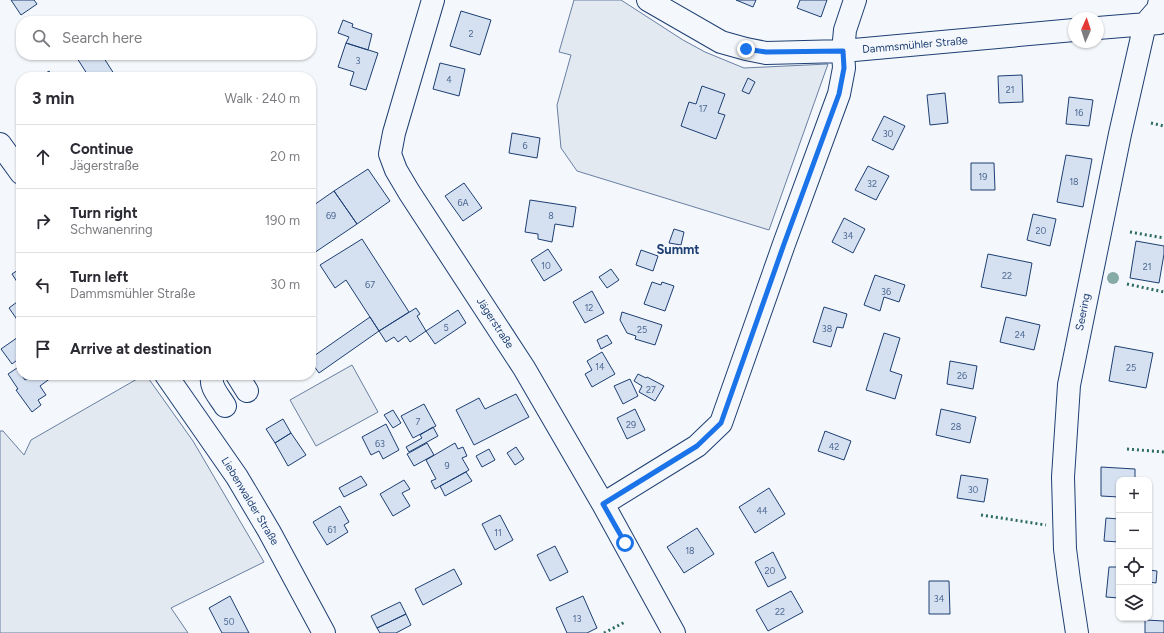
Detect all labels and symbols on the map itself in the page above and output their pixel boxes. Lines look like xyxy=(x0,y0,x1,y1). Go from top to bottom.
north arrow xyxy=(1068,12,1104,48)
house number: 2 xyxy=(468,28,474,39)
street label: Dammsmühler Straße xyxy=(862,34,968,56)
route end xyxy=(737,40,755,58)
house number: 3 xyxy=(356,55,361,66)
house number: 4 xyxy=(446,74,452,85)
house number: 21 xyxy=(1006,84,1014,95)
house number: 17 xyxy=(699,103,707,114)
house number: 16 xyxy=(1075,107,1083,118)
house number: 30 xyxy=(883,128,894,139)
house number: 6 xyxy=(522,140,528,151)
house number: 19 xyxy=(979,171,987,182)
house number: 18 xyxy=(1069,176,1079,187)
house number: 32 xyxy=(867,178,877,189)
house number: 6A xyxy=(457,197,469,208)
house number: 69 xyxy=(326,210,336,221)
house number: 8 xyxy=(548,210,554,221)
house number: 20 xyxy=(1036,225,1047,236)
house number: 34 xyxy=(843,230,854,241)
district label: Summt xyxy=(656,242,700,257)
house number: 10 xyxy=(541,260,551,271)
house number: 21 xyxy=(1143,261,1151,272)
house number: 22 xyxy=(1002,270,1012,281)
house number: 67 xyxy=(365,279,375,290)
house number: 36 xyxy=(881,286,891,297)
street label: Seering xyxy=(1073,292,1093,332)
street label: Jägerstraße xyxy=(474,295,516,351)
house number: 12 xyxy=(585,302,593,313)
house number: 5 xyxy=(443,322,449,333)
house number: 38 xyxy=(822,323,833,334)
house number: 25 xyxy=(637,324,647,335)
house number: 24 xyxy=(1015,329,1026,340)
house number: 14 xyxy=(595,361,605,372)
house number: 25 xyxy=(1126,362,1136,373)
house number: 26 xyxy=(957,370,967,381)
house number: 27 xyxy=(646,384,656,395)
house number: 7 xyxy=(416,416,421,427)
house number: 29 xyxy=(626,419,636,430)
house number: 28 xyxy=(951,421,962,432)
house number: 63 xyxy=(375,438,385,449)
house number: 42 xyxy=(829,441,839,452)
street label: Liebenwalder Straße xyxy=(219,455,281,547)
house number: 9 xyxy=(444,460,450,471)
house number: 30 xyxy=(968,484,979,495)
house number: 44 xyxy=(756,505,768,516)
house number: 61 xyxy=(328,524,336,535)
house number: 11 xyxy=(494,527,502,538)
route start xyxy=(616,534,634,552)
house number: 18 xyxy=(685,545,695,556)
house number: 20 xyxy=(765,565,776,576)
house number: 34 xyxy=(934,593,945,604)
house number: 22 xyxy=(775,606,785,617)
house number: 13 xyxy=(573,613,581,624)
house number: 50 xyxy=(224,616,235,627)

